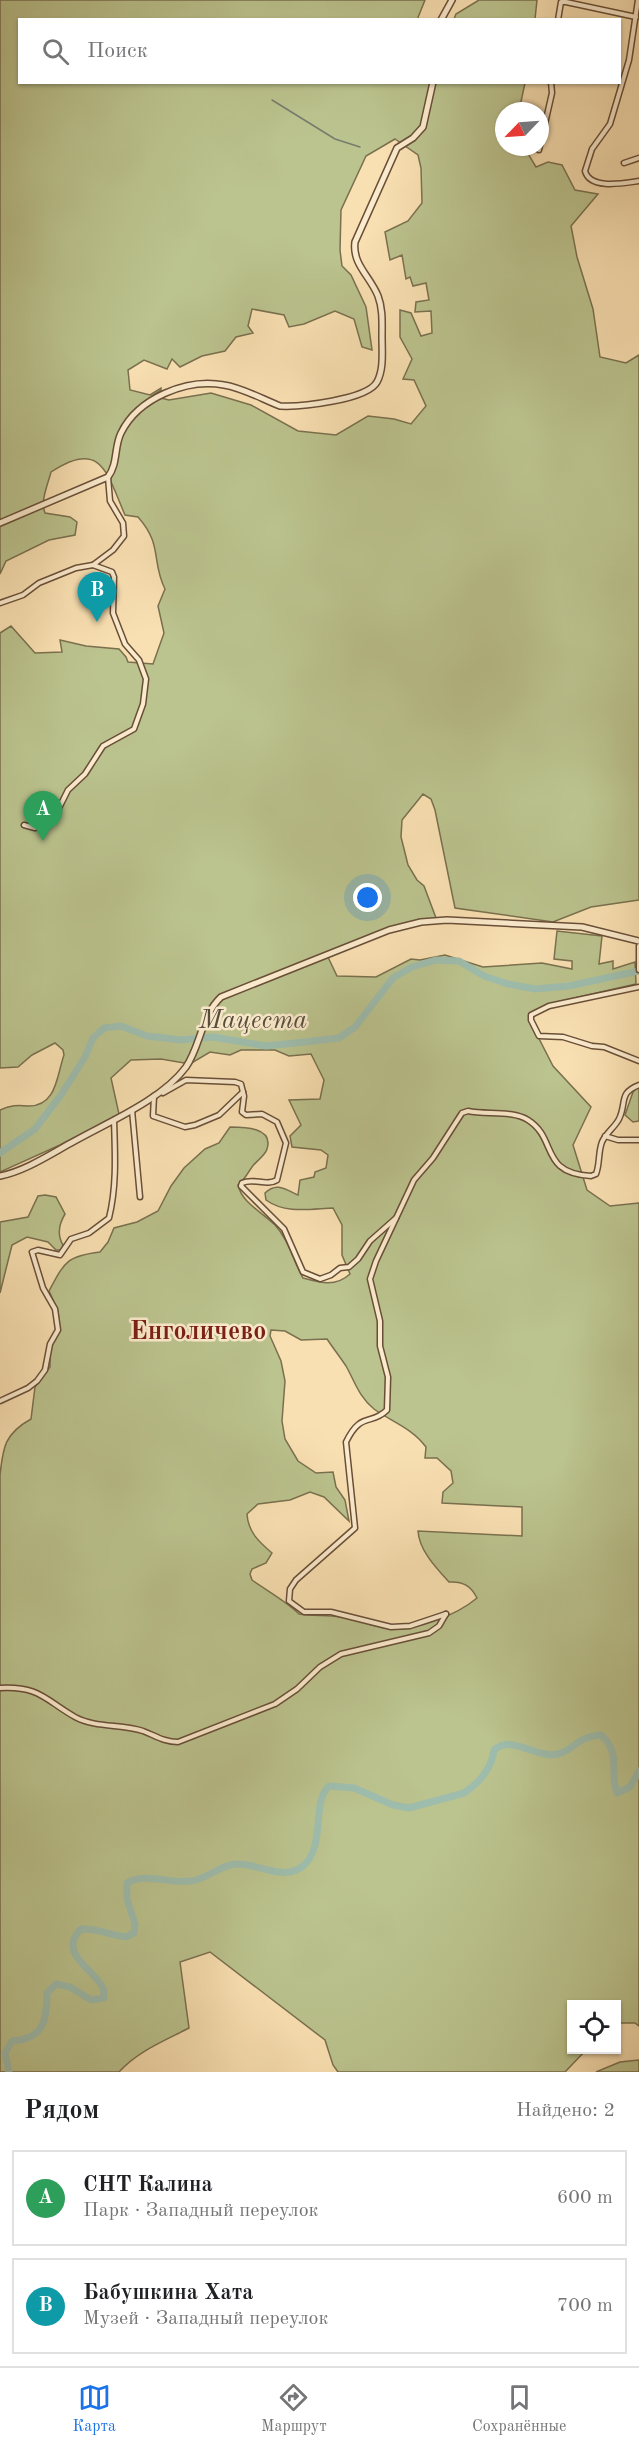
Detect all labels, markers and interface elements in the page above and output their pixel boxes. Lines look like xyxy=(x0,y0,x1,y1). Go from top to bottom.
search box xyxy=(18,18,621,84)
icon: search xyxy=(39,35,72,68)
text: Поиск xyxy=(87,40,148,62)
north arrow xyxy=(495,102,549,156)
pin: B xyxy=(78,572,116,622)
pin: A xyxy=(24,792,63,841)
your location xyxy=(353,883,382,912)
water label: Мацеста xyxy=(198,1008,307,1034)
district label: Енголичево xyxy=(130,1319,266,1345)
map controls xyxy=(567,2000,621,2054)
button: locate xyxy=(567,2000,621,2054)
text: Рядом xyxy=(24,2098,99,2124)
text: Найдено: 2 xyxy=(516,2101,615,2121)
text: СНТ Калина xyxy=(83,2174,213,2196)
text: A xyxy=(38,2188,53,2208)
text: 600 m xyxy=(557,2188,613,2208)
text: Парк · Западный переулок xyxy=(83,2201,319,2221)
text: Бабушкина Хата xyxy=(83,2282,254,2304)
text: B xyxy=(38,2296,53,2316)
text: 700 m xyxy=(557,2296,613,2316)
text: Музей · Западный переулок xyxy=(83,2309,329,2329)
tab: Карта xyxy=(73,2381,116,2437)
tab: Маршрут xyxy=(261,2381,327,2437)
tab: Сохранённые xyxy=(472,2381,566,2437)

